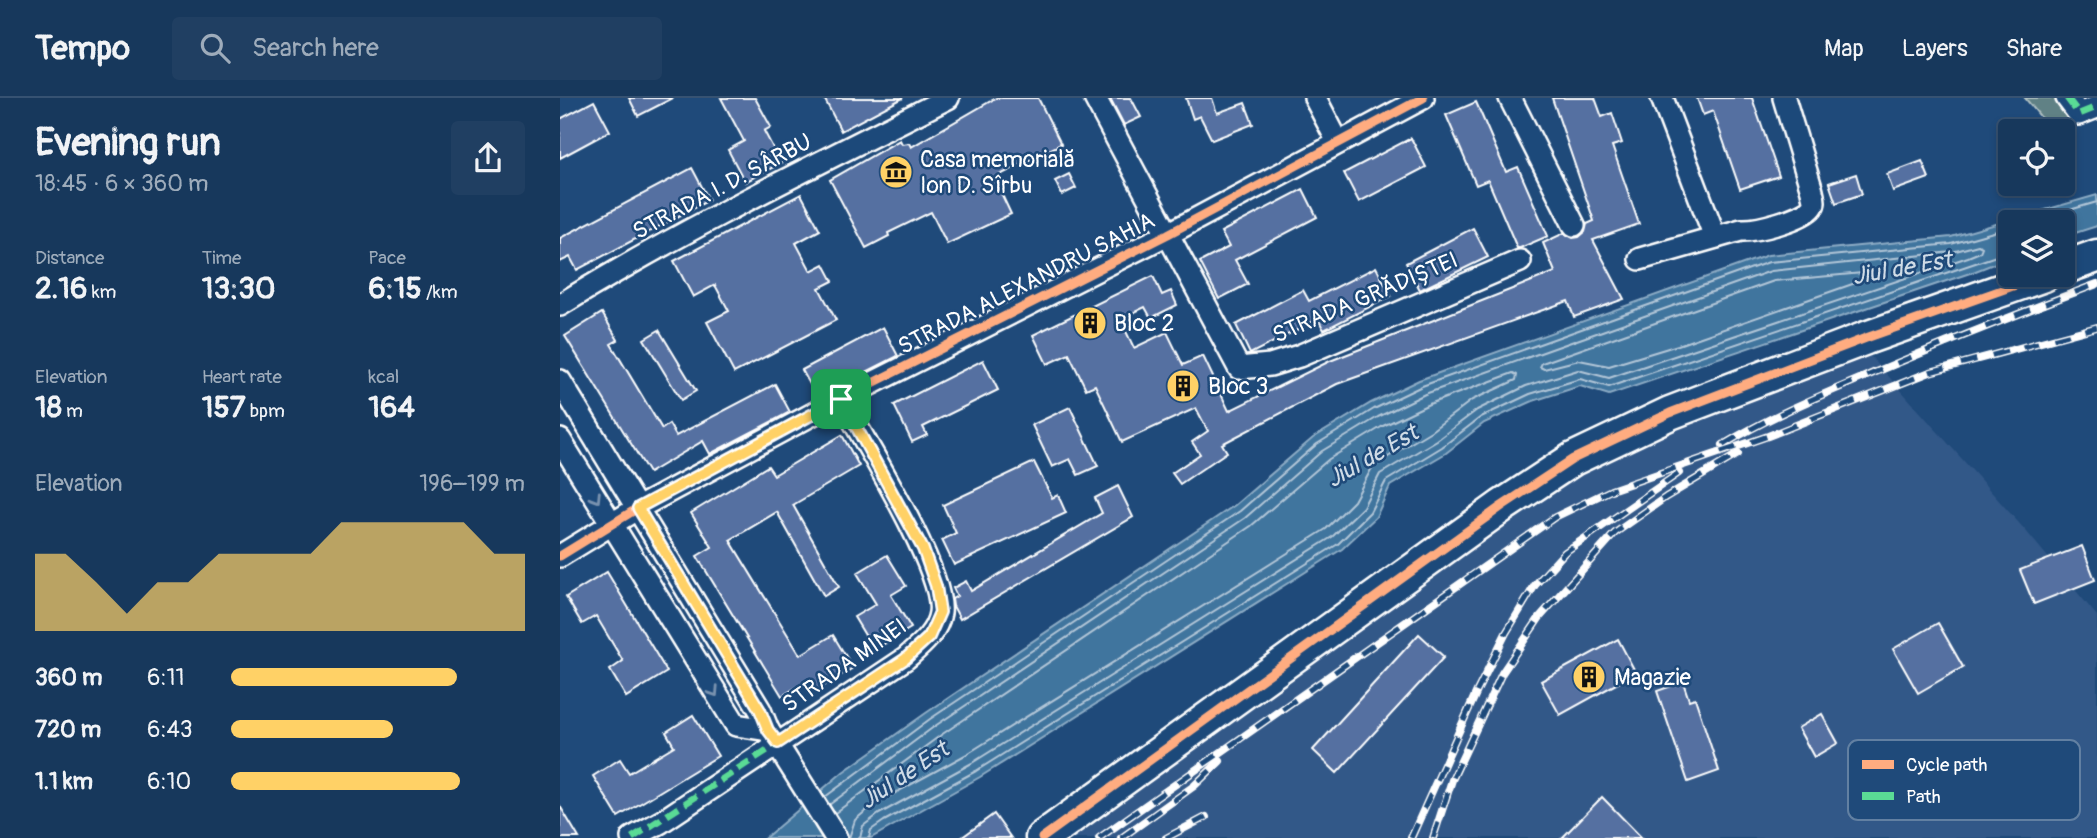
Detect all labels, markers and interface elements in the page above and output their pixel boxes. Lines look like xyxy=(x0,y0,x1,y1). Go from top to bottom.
search box xyxy=(172,17,662,80)
text: Tempo xyxy=(35,28,130,69)
icon: search xyxy=(196,29,234,67)
text: Search here xyxy=(252,32,379,64)
text: Map xyxy=(1824,34,1864,63)
text: Layers xyxy=(1902,34,1968,63)
text: Share xyxy=(2006,34,2062,63)
text: Evening run xyxy=(35,119,221,167)
map controls xyxy=(1998,119,2075,287)
button: locate xyxy=(1998,119,2075,196)
button: share xyxy=(451,121,525,195)
street label: STRADA I. D. SÂRBU xyxy=(628,127,817,246)
place label: Casa memorială Ion D. Sîrbu xyxy=(920,145,1076,200)
museum icon: Casa memorială Ion D. Sîrbu xyxy=(877,153,915,191)
text: 18:45 · 6 × 360 m xyxy=(35,169,208,198)
street label: STRADA ALEXANDRU SAHIA xyxy=(893,206,1160,361)
button: layers xyxy=(1998,210,2075,287)
street label: STRADA GRĂDIȘTEI xyxy=(1268,245,1462,350)
water label: Jiul de Est xyxy=(1850,245,1956,292)
text: Distance xyxy=(35,246,104,270)
text: Time xyxy=(202,246,241,270)
text: Pace xyxy=(368,246,406,270)
text: 2.16 xyxy=(35,270,88,307)
text: 13:30 xyxy=(202,270,275,307)
text: 6:15 xyxy=(368,270,422,307)
text: km xyxy=(88,280,116,304)
text: /km xyxy=(422,280,458,304)
building icon: Bloc 2 xyxy=(1071,304,1109,342)
place label: Bloc 2 xyxy=(1114,309,1174,338)
text: Elevation xyxy=(35,365,107,389)
text: Heart rate xyxy=(202,365,282,389)
text: kcal xyxy=(368,365,399,389)
building icon: Bloc 3 xyxy=(1164,367,1202,405)
pin xyxy=(811,369,871,429)
place label: Bloc 3 xyxy=(1208,372,1268,401)
icon: arrive xyxy=(822,380,860,418)
text: 18 xyxy=(35,389,62,426)
text: 157 xyxy=(202,389,246,426)
text: 164 xyxy=(368,389,415,426)
text: m xyxy=(62,399,83,423)
text: bpm xyxy=(246,399,285,423)
water label: Jiul de Est xyxy=(1321,418,1425,494)
text: Elevation xyxy=(35,469,123,498)
text: 196–199 m xyxy=(419,469,525,498)
one-way arrow xyxy=(587,491,600,504)
street label: STRADA MINEI xyxy=(776,612,912,719)
building icon: Magazie xyxy=(1570,658,1608,696)
text: 360 m xyxy=(35,663,102,692)
text: 6:11 xyxy=(147,663,185,692)
place label: Magazie xyxy=(1614,663,1692,692)
one-way arrow xyxy=(706,685,719,698)
text: 720 m xyxy=(35,715,101,744)
text: 6:43 xyxy=(147,715,193,744)
water label: Jiul de Est xyxy=(854,734,956,816)
legend xyxy=(1848,740,2080,820)
text: Cycle path xyxy=(1906,753,1987,777)
text: 1.1 km xyxy=(35,767,93,796)
text: 6:10 xyxy=(147,767,191,796)
text: Path xyxy=(1906,785,1941,809)

